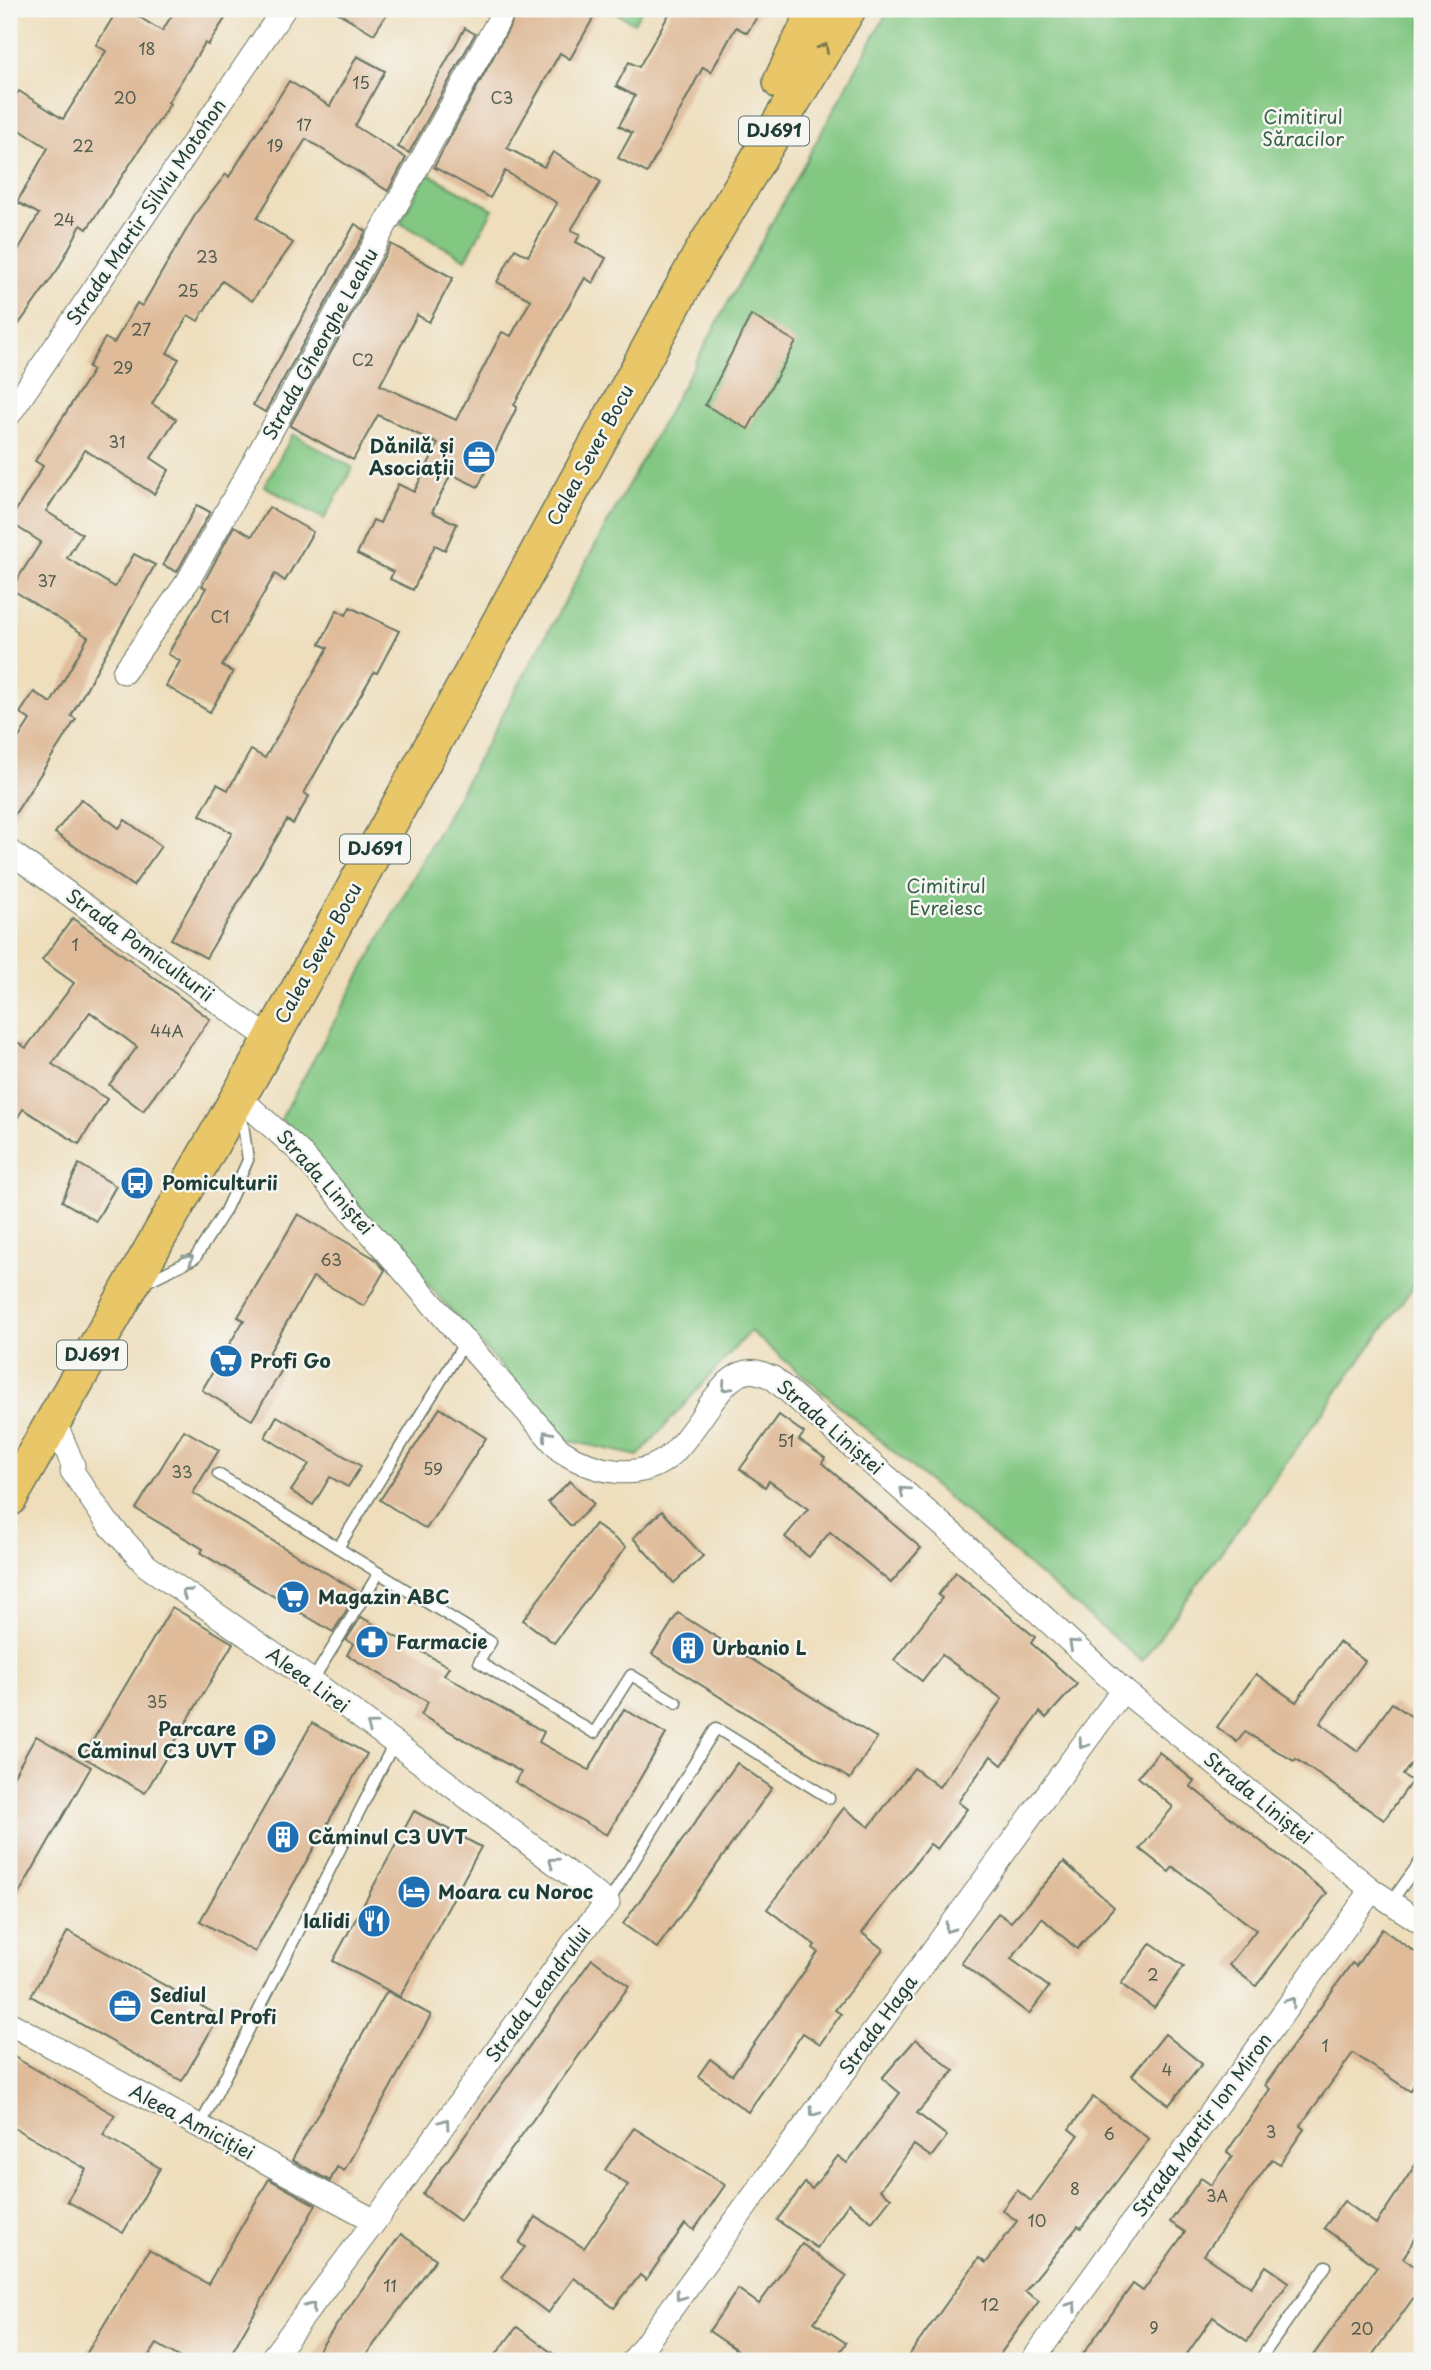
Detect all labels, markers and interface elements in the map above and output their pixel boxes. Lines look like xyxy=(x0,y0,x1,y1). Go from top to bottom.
house number: 18 xyxy=(138,36,156,60)
one-way arrow xyxy=(816,43,829,56)
house number: 15 xyxy=(352,70,370,94)
house number: 20 xyxy=(114,85,136,109)
house number: C3 xyxy=(491,85,513,109)
street label: Strada Martir Silviu Motohon xyxy=(59,92,232,330)
park label: Cimitirul Săracilor xyxy=(1262,102,1344,152)
house number: 17 xyxy=(296,112,312,136)
road number: DJ691 xyxy=(739,116,809,146)
house number: 22 xyxy=(72,133,94,157)
house number: 19 xyxy=(267,133,283,157)
house number: 24 xyxy=(53,207,75,231)
street label: Strada Gheorghe Leahu xyxy=(255,242,384,445)
house number: 23 xyxy=(196,244,218,268)
house number: 25 xyxy=(177,278,199,302)
house number: 27 xyxy=(131,317,151,341)
house number: C2 xyxy=(352,347,374,371)
house number: 29 xyxy=(113,355,133,379)
street label: Calea Sever Bocu xyxy=(539,379,640,530)
house number: 31 xyxy=(109,429,125,453)
place label: Dănilă și Asociații xyxy=(369,431,454,481)
office icon: Dănilă și Asociații xyxy=(460,438,498,476)
house number: 37 xyxy=(38,568,57,592)
house number: C1 xyxy=(210,604,230,628)
road number: DJ691 xyxy=(340,834,410,864)
park label: Cimitirul Evreiesc xyxy=(906,871,986,921)
street label: Calea Sever Bocu xyxy=(267,877,368,1028)
street label: Strada Pomiculturii xyxy=(61,881,220,1008)
house number: 1 xyxy=(71,932,79,956)
house number: 44A xyxy=(150,1018,184,1042)
street label: Strada Liniștei xyxy=(271,1123,381,1240)
bus stop icon: Pomiculturii xyxy=(118,1164,156,1202)
place label: Pomiculturii xyxy=(162,1168,278,1196)
house number: 63 xyxy=(320,1247,342,1271)
one-way arrow xyxy=(182,1255,194,1267)
road number: DJ691 xyxy=(57,1340,127,1370)
supermarket icon: Profi Go xyxy=(207,1342,245,1380)
place label: Profi Go xyxy=(250,1346,331,1374)
street label: Strada Liniștei xyxy=(771,1372,890,1480)
one-way arrow xyxy=(721,1379,734,1392)
house number: 51 xyxy=(777,1428,795,1452)
one-way arrow xyxy=(543,1430,555,1443)
house number: 59 xyxy=(423,1456,443,1480)
house number: 33 xyxy=(171,1459,193,1483)
one-way arrow xyxy=(899,1487,912,1499)
supermarket icon: Magazin ABC xyxy=(274,1578,312,1616)
place label: Magazin ABC xyxy=(318,1582,449,1610)
one-way arrow xyxy=(181,1589,194,1601)
pharmacy icon: Farmacie xyxy=(353,1623,391,1661)
place label: Farmacie xyxy=(396,1627,488,1655)
building icon: Urbanio L xyxy=(669,1629,707,1667)
place label: Urbanio L xyxy=(712,1633,807,1661)
street label: Aleea Lirei xyxy=(261,1639,356,1719)
one-way arrow xyxy=(1068,1639,1081,1652)
house number: 35 xyxy=(147,1689,167,1713)
place label: Parcare Căminul C3 UVT xyxy=(77,1714,236,1764)
parking icon: Parcare Căminul C3 UVT xyxy=(241,1721,279,1759)
one-way arrow xyxy=(366,1721,378,1734)
one-way arrow xyxy=(1078,1736,1091,1749)
street label: Strada Liniștei xyxy=(1198,1744,1319,1850)
building icon: Căminul C3 UVT xyxy=(264,1818,302,1856)
place label: Căminul C3 UVT xyxy=(308,1822,467,1850)
one-way arrow xyxy=(548,1857,561,1870)
hotel icon: Moara cu Noroc xyxy=(395,1873,433,1911)
place label: Moara cu Noroc xyxy=(438,1877,593,1905)
restaurant icon: Ialidi xyxy=(355,1902,393,1940)
place label: Ialidi xyxy=(303,1906,350,1934)
street label: Strada Leandrului xyxy=(478,1919,596,2068)
one-way arrow xyxy=(944,1920,957,1933)
house number: 2 xyxy=(1147,1962,1159,1986)
street label: Strada Haga xyxy=(831,1969,923,2080)
place label: Sediul Central Profi xyxy=(150,1980,277,2030)
office icon: Sediul Central Profi xyxy=(106,1987,144,2025)
one-way arrow xyxy=(1283,1997,1295,2010)
street label: Strada Martir Ion Miron xyxy=(1125,2027,1278,2222)
house number: 1 xyxy=(1321,2033,1329,2057)
house number: 4 xyxy=(1162,2057,1172,2081)
street label: Aleea Amiciției xyxy=(125,2076,260,2166)
one-way arrow xyxy=(810,2104,823,2117)
one-way arrow xyxy=(437,2118,449,2131)
house number: 3 xyxy=(1266,2119,1276,2143)
house number: 6 xyxy=(1103,2121,1115,2145)
house number: 8 xyxy=(1070,2176,1080,2200)
house number: 3A xyxy=(1206,2183,1228,2207)
house number: 10 xyxy=(1028,2208,1046,2232)
house number: 11 xyxy=(383,2273,397,2297)
one-way arrow xyxy=(676,2288,689,2301)
house number: 12 xyxy=(981,2292,999,2316)
one-way arrow xyxy=(1064,2301,1076,2314)
one-way arrow xyxy=(303,2302,315,2314)
house number: 9 xyxy=(1149,2315,1159,2339)
house number: 20 xyxy=(1351,2316,1373,2340)

